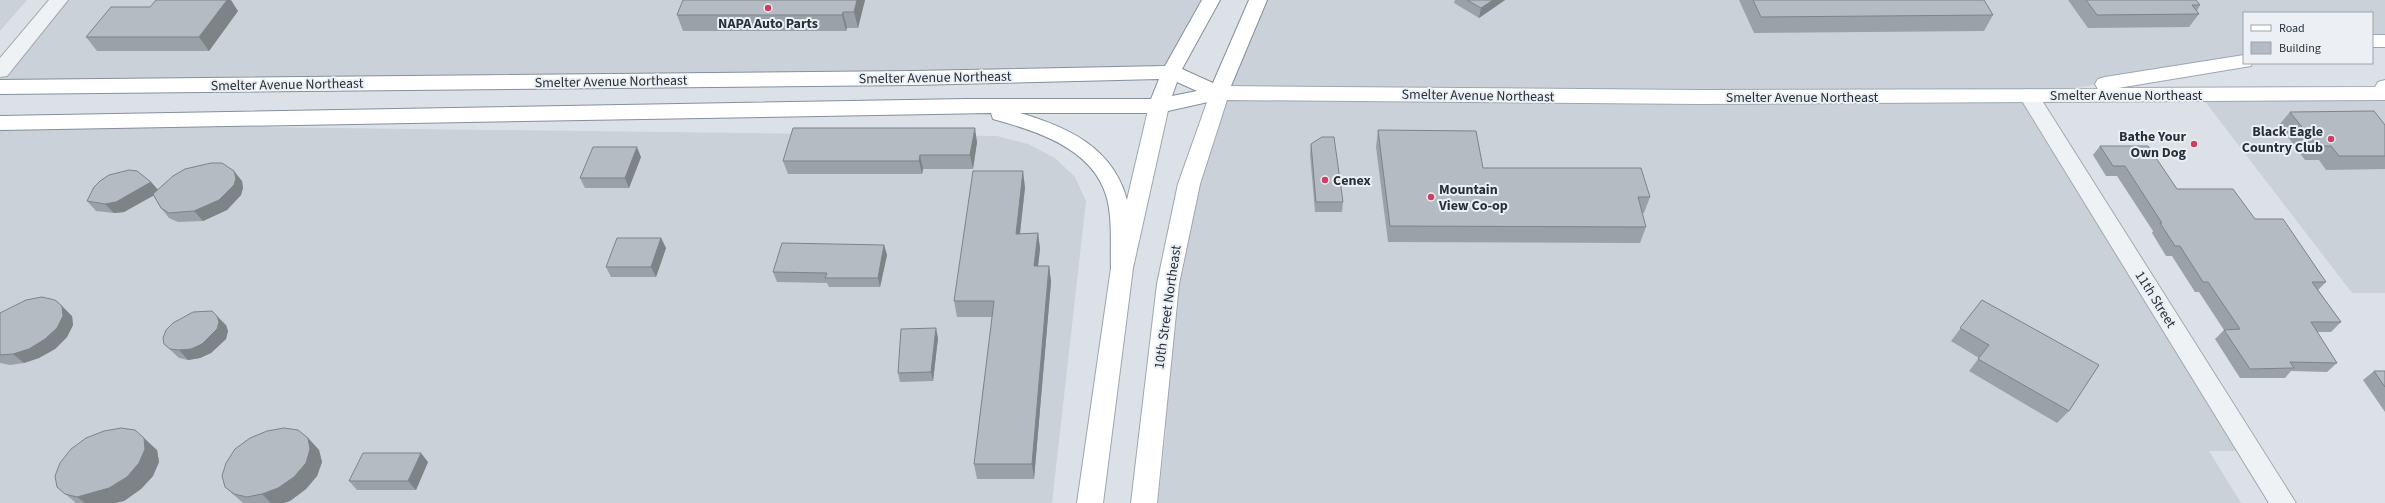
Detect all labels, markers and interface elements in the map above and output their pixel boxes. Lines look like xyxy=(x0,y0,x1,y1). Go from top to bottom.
marker: NAPA Auto Parts xyxy=(763,3,773,13)
legend xyxy=(2243,12,2373,64)
place label: NAPA Auto Parts xyxy=(718,14,818,34)
text: Road xyxy=(2279,20,2305,37)
text: Building xyxy=(2279,40,2321,57)
street label: Smelter Avenue Northeast xyxy=(859,67,1012,89)
street label: Smelter Avenue Northeast xyxy=(535,71,688,93)
street label: Smelter Avenue Northeast xyxy=(211,74,364,96)
street label: Smelter Avenue Northeast xyxy=(1401,85,1555,107)
street label: Smelter Avenue Northeast xyxy=(2050,86,2203,106)
street label: Smelter Avenue Northeast xyxy=(1726,88,1879,108)
place label: Black Eagle Country Club xyxy=(2242,122,2323,158)
place label: Bathe Your Own Dog xyxy=(2119,127,2187,163)
marker: Black Eagle Country Club xyxy=(2326,134,2336,144)
marker: Bathe Your Own Dog xyxy=(2189,139,2199,149)
place label: Cenex xyxy=(1333,171,1371,191)
marker: Cenex xyxy=(1320,175,1330,185)
place label: Mountain View Co-op xyxy=(1438,180,1508,216)
marker: Mountain View Co-op xyxy=(1426,192,1436,202)
street label: 10th Street Northeast xyxy=(1149,244,1187,370)
street label: 11th Street xyxy=(2130,267,2181,332)

